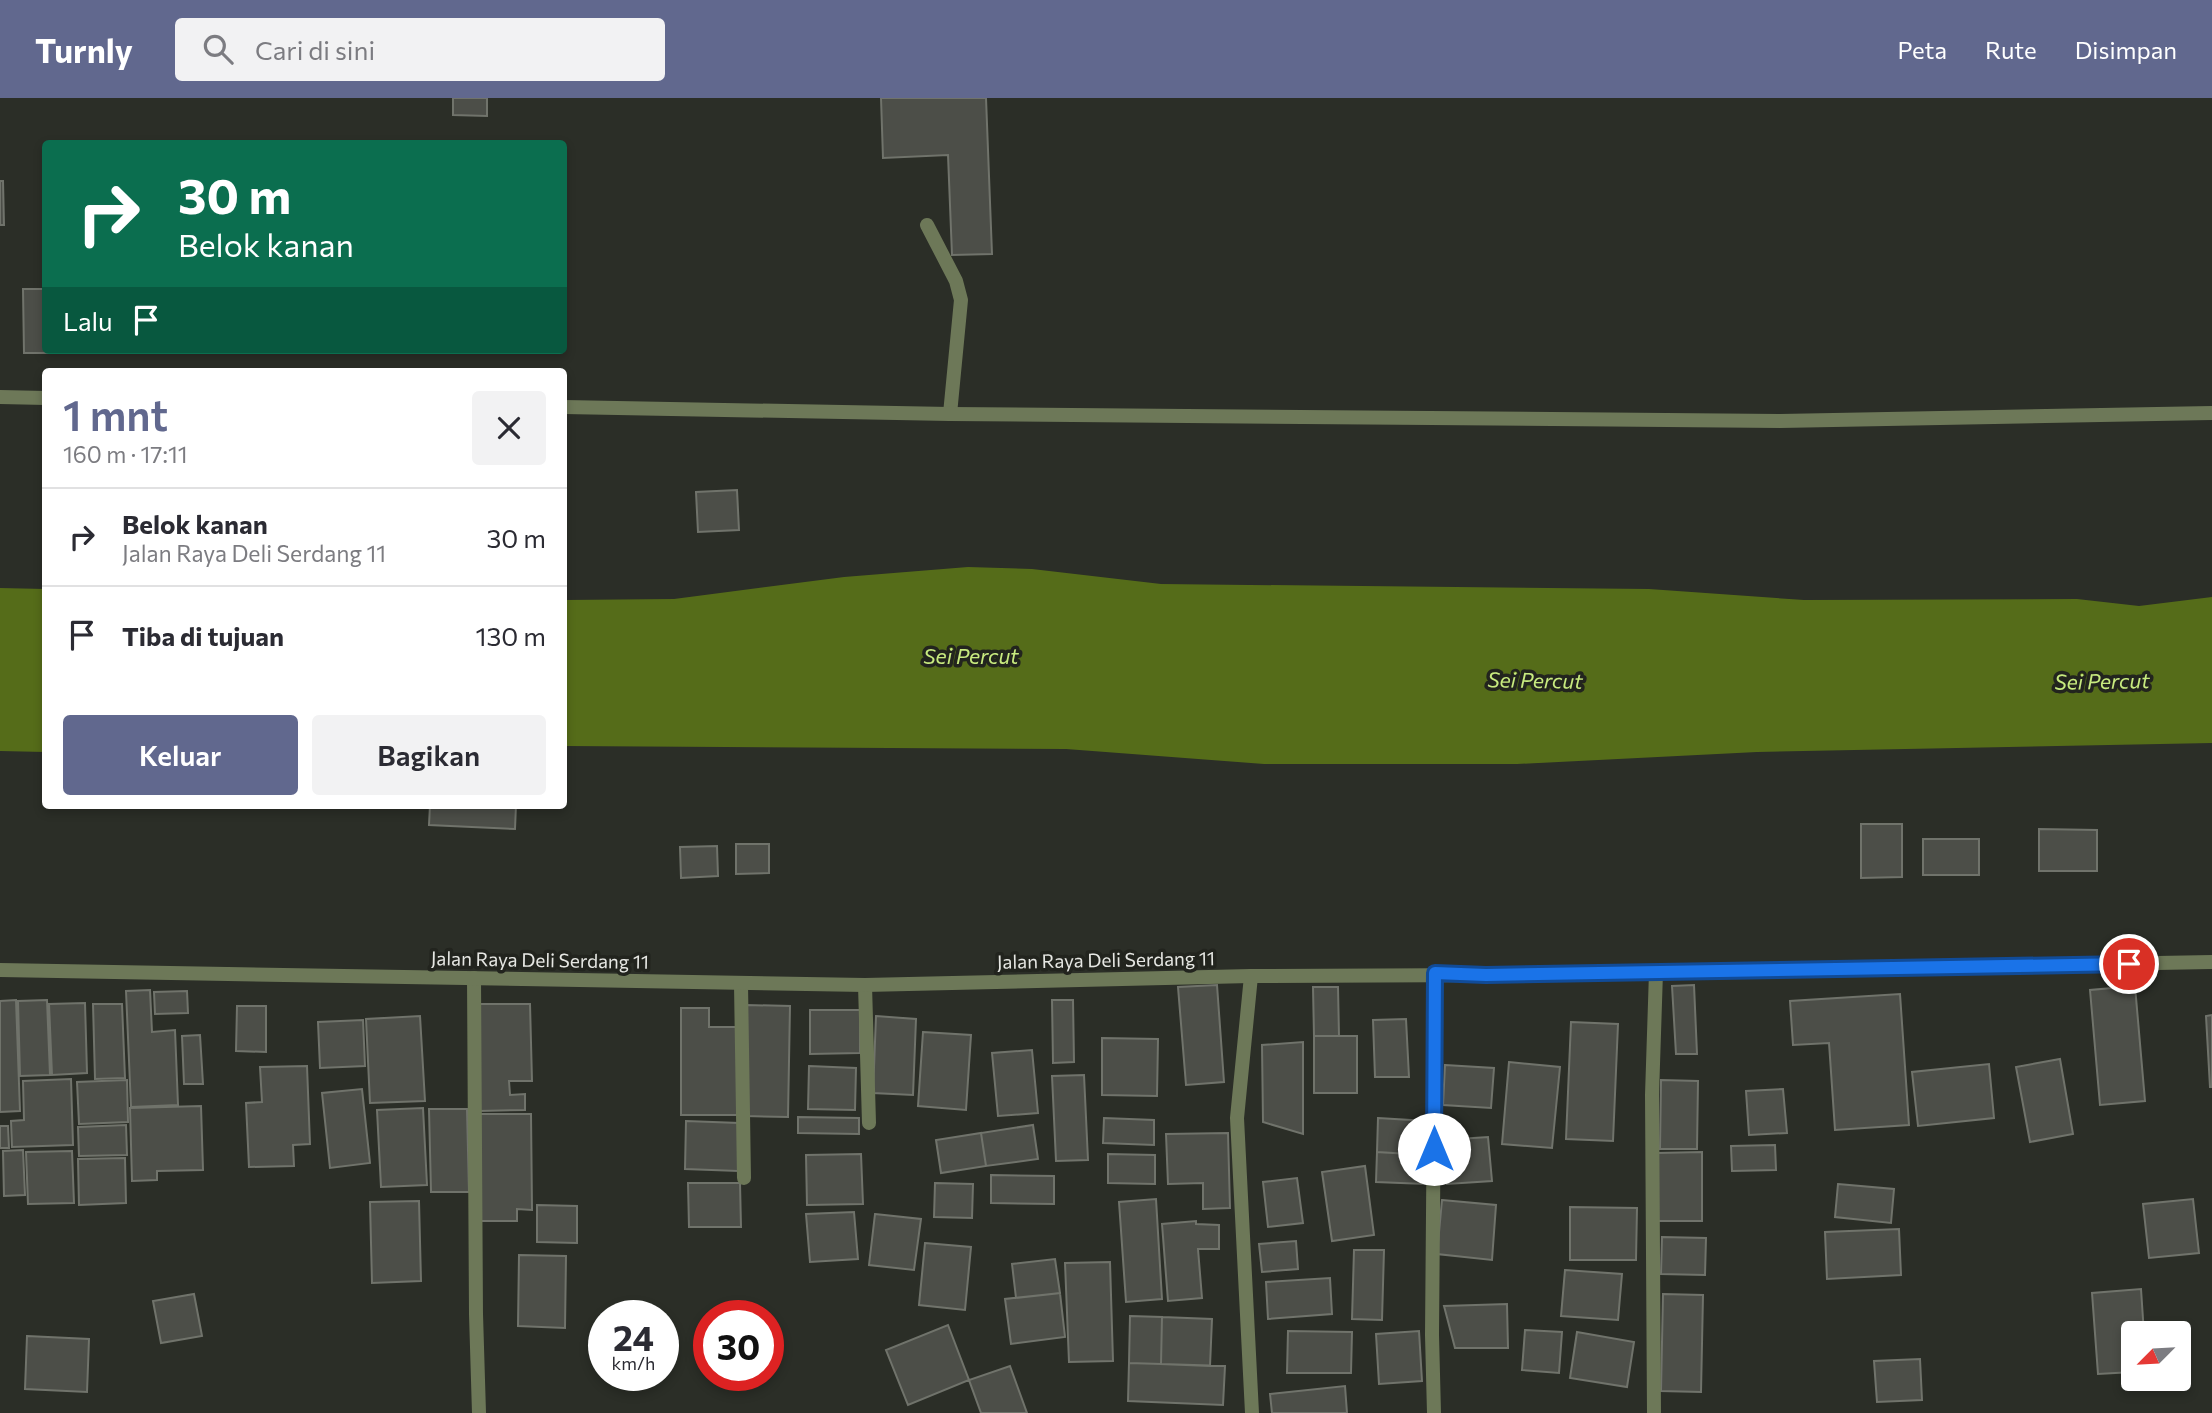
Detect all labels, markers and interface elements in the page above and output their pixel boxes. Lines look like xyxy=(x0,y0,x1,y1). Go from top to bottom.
search box xyxy=(175,18,665,81)
text: Turnly xyxy=(35,29,133,70)
icon: search xyxy=(199,30,237,68)
text: Cari di sini xyxy=(255,34,375,65)
text: Peta xyxy=(1897,35,1947,64)
text: Rute xyxy=(1985,35,2037,64)
text: Disimpan xyxy=(2075,35,2177,64)
text: 30 m xyxy=(178,164,291,224)
icon: right xyxy=(63,168,154,259)
text: Belok kanan xyxy=(178,224,354,264)
icon: arrive xyxy=(127,301,165,339)
text: Lalu xyxy=(63,305,113,336)
text: 1 mnt xyxy=(63,388,168,440)
button: close xyxy=(472,391,546,465)
text: 160 m · 17:11 xyxy=(63,440,188,468)
text: Belok kanan xyxy=(122,508,268,539)
icon: right xyxy=(63,518,101,556)
text: 30 m xyxy=(487,522,546,553)
text: Jalan Raya Deli Serdang 11 xyxy=(122,539,386,567)
icon: arrive xyxy=(63,616,101,654)
text: Tiba di tujuan xyxy=(122,620,284,651)
text: 130 m xyxy=(475,620,546,651)
water label: Sei Percut xyxy=(923,643,1019,668)
water label: Sei Percut xyxy=(1487,666,1583,693)
water label: Sei Percut xyxy=(2054,667,2150,694)
button: Keluar xyxy=(63,715,298,795)
button: Bagikan xyxy=(312,715,546,795)
pin xyxy=(2099,934,2159,994)
icon: arrive xyxy=(2110,945,2148,983)
street label: Jalan Raya Deli Serdang 11 xyxy=(431,946,649,973)
street label: Jalan Raya Deli Serdang 11 xyxy=(997,946,1215,973)
position arrow xyxy=(1397,1112,1471,1186)
speed limit sign: 30 xyxy=(693,1300,784,1391)
text: 24 xyxy=(613,1315,654,1358)
north arrow xyxy=(2121,1321,2191,1391)
map controls xyxy=(2121,1321,2191,1391)
text: km/h xyxy=(612,1352,655,1374)

